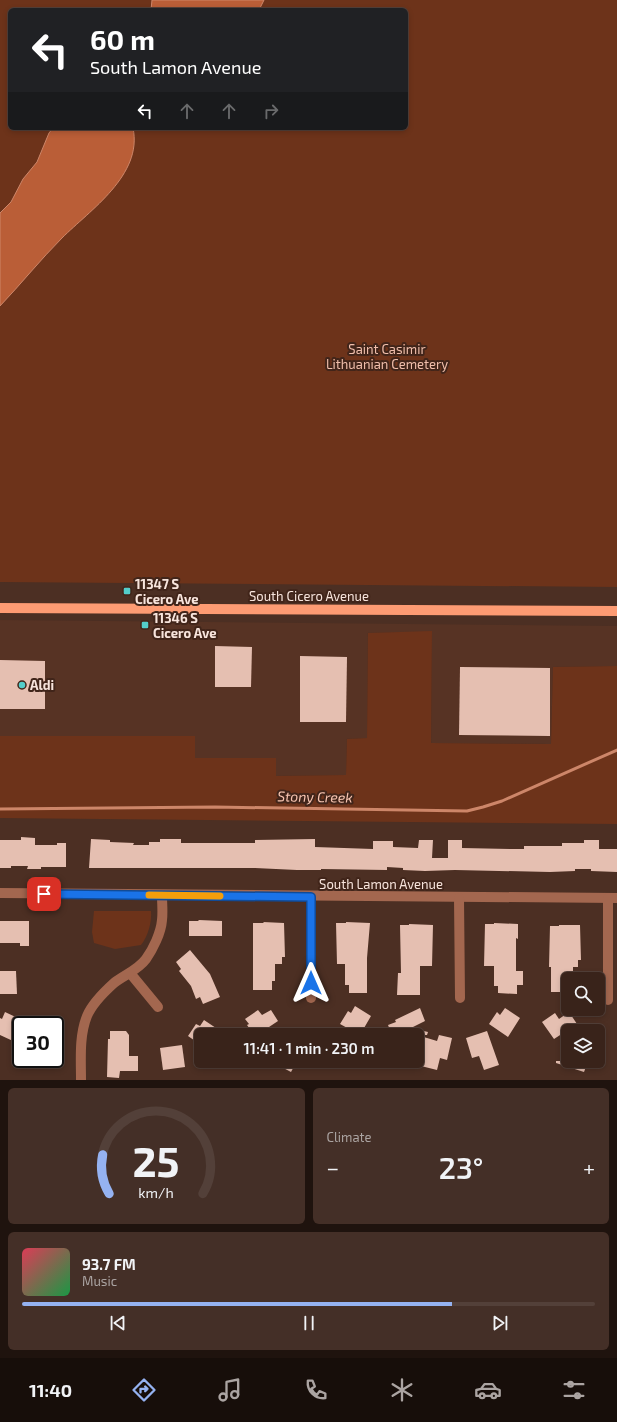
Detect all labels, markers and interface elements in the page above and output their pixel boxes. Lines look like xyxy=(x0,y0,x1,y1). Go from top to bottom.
text: 60 m xyxy=(90,22,155,56)
icon: left xyxy=(24,24,76,76)
text: South Lamon Avenue xyxy=(90,56,261,78)
icon: left xyxy=(134,100,156,122)
icon: ahead xyxy=(176,100,198,122)
icon: ahead xyxy=(218,100,240,122)
icon: right xyxy=(260,100,282,122)
park label: Saint Casimir Lithuanian Cemetery xyxy=(326,341,448,372)
place label: 11347 S Cicero Ave xyxy=(135,576,199,607)
marker: 11347 S Cicero Ave xyxy=(122,586,132,596)
street label: South Cicero Avenue xyxy=(249,588,369,604)
place label: 11346 S Cicero Ave xyxy=(153,610,217,641)
marker: 11346 S Cicero Ave xyxy=(140,620,150,630)
place label: Aldi xyxy=(30,677,54,693)
marker: Aldi xyxy=(17,680,27,690)
water label: Stony Creek xyxy=(277,787,353,806)
street label: South Lamon Avenue xyxy=(319,876,443,892)
pin xyxy=(27,877,61,911)
icon: arrive xyxy=(33,883,55,905)
position arrow xyxy=(290,962,332,1004)
map controls xyxy=(561,972,605,1068)
button: search xyxy=(561,972,605,1016)
speed limit sign: 30 xyxy=(12,1016,64,1068)
button: layers xyxy=(561,1024,605,1068)
text: 11:41 · 1 min · 230 m xyxy=(244,1039,374,1057)
text: Climate xyxy=(327,1129,371,1145)
text: 25 xyxy=(133,1135,180,1185)
text: 23° xyxy=(439,1149,483,1185)
text: − xyxy=(327,1154,339,1180)
text: + xyxy=(583,1154,595,1180)
text: km/h xyxy=(139,1184,174,1201)
text: 93.7 FM xyxy=(82,1255,136,1273)
text: Music xyxy=(82,1273,117,1289)
icon: previous xyxy=(107,1312,129,1334)
icon: pause xyxy=(298,1312,320,1334)
icon: next xyxy=(489,1312,511,1334)
icon: directions xyxy=(130,1376,158,1404)
icon: music xyxy=(216,1376,244,1404)
icon: phone xyxy=(302,1376,330,1404)
icon: climate xyxy=(388,1376,416,1404)
icon: car xyxy=(474,1376,502,1404)
icon: filters xyxy=(560,1376,588,1404)
text: 11:40 xyxy=(29,1379,72,1401)

